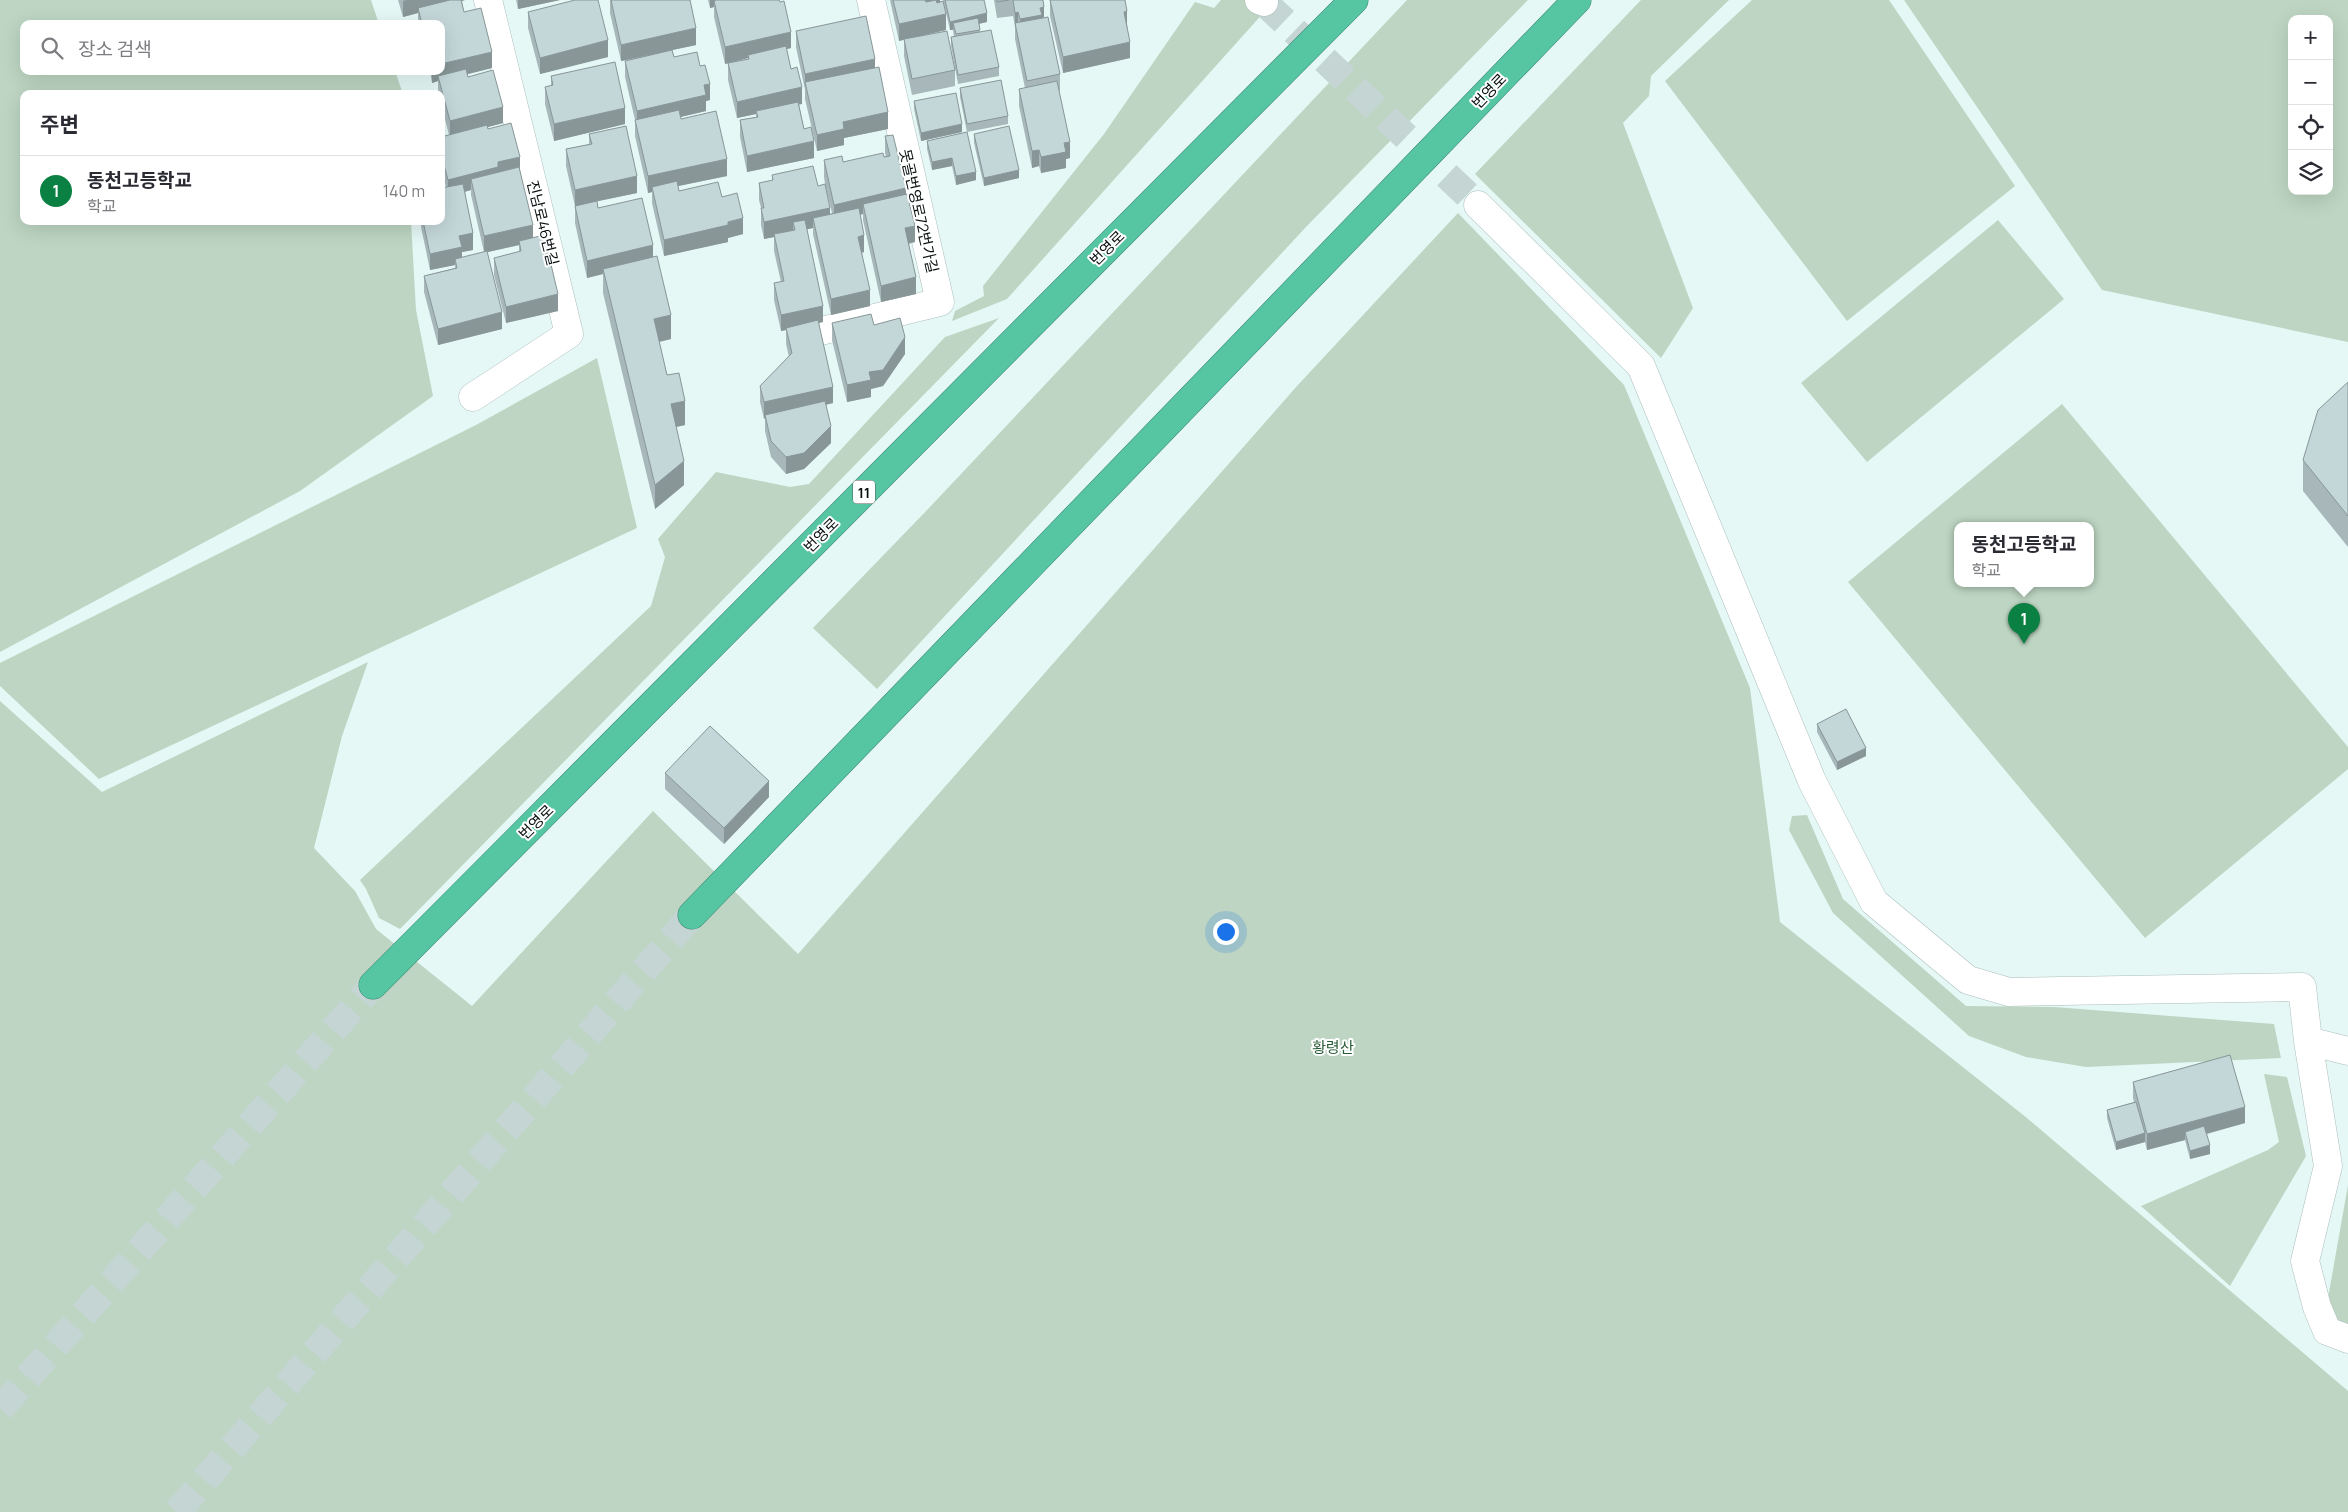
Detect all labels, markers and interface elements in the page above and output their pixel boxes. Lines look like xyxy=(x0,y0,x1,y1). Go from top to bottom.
map controls xyxy=(2288,15,2333,195)
button: + xyxy=(2288,15,2333,60)
search box xyxy=(20,20,445,75)
icon: search xyxy=(38,34,66,62)
text: 장소 검색 xyxy=(78,36,152,62)
button: − xyxy=(2288,60,2333,105)
street label: 번영로 xyxy=(1467,69,1511,113)
button: locate xyxy=(2288,105,2333,150)
text: 주변 xyxy=(40,110,79,138)
street label: 못골번영로72번가길 xyxy=(895,147,943,275)
button: layers xyxy=(2288,150,2333,195)
text: 동천고등학교 xyxy=(87,167,192,193)
street label: 진남로46번길 xyxy=(522,178,564,268)
text: 1 xyxy=(52,180,60,202)
text: 140 m xyxy=(383,180,425,202)
text: 학교 xyxy=(87,195,116,217)
street label: 번영로 xyxy=(1085,226,1129,270)
road number: 11 xyxy=(853,481,875,504)
street label: 번영로 xyxy=(799,513,843,557)
popup xyxy=(1954,522,2094,587)
text: 동천고등학교 xyxy=(1972,531,2076,557)
text: 학교 xyxy=(1972,559,2001,581)
pin: 1 xyxy=(2008,603,2040,644)
street label: 번영로 xyxy=(514,800,558,844)
your location xyxy=(1213,919,1239,945)
park label: 황령산 xyxy=(1312,1037,1354,1058)

